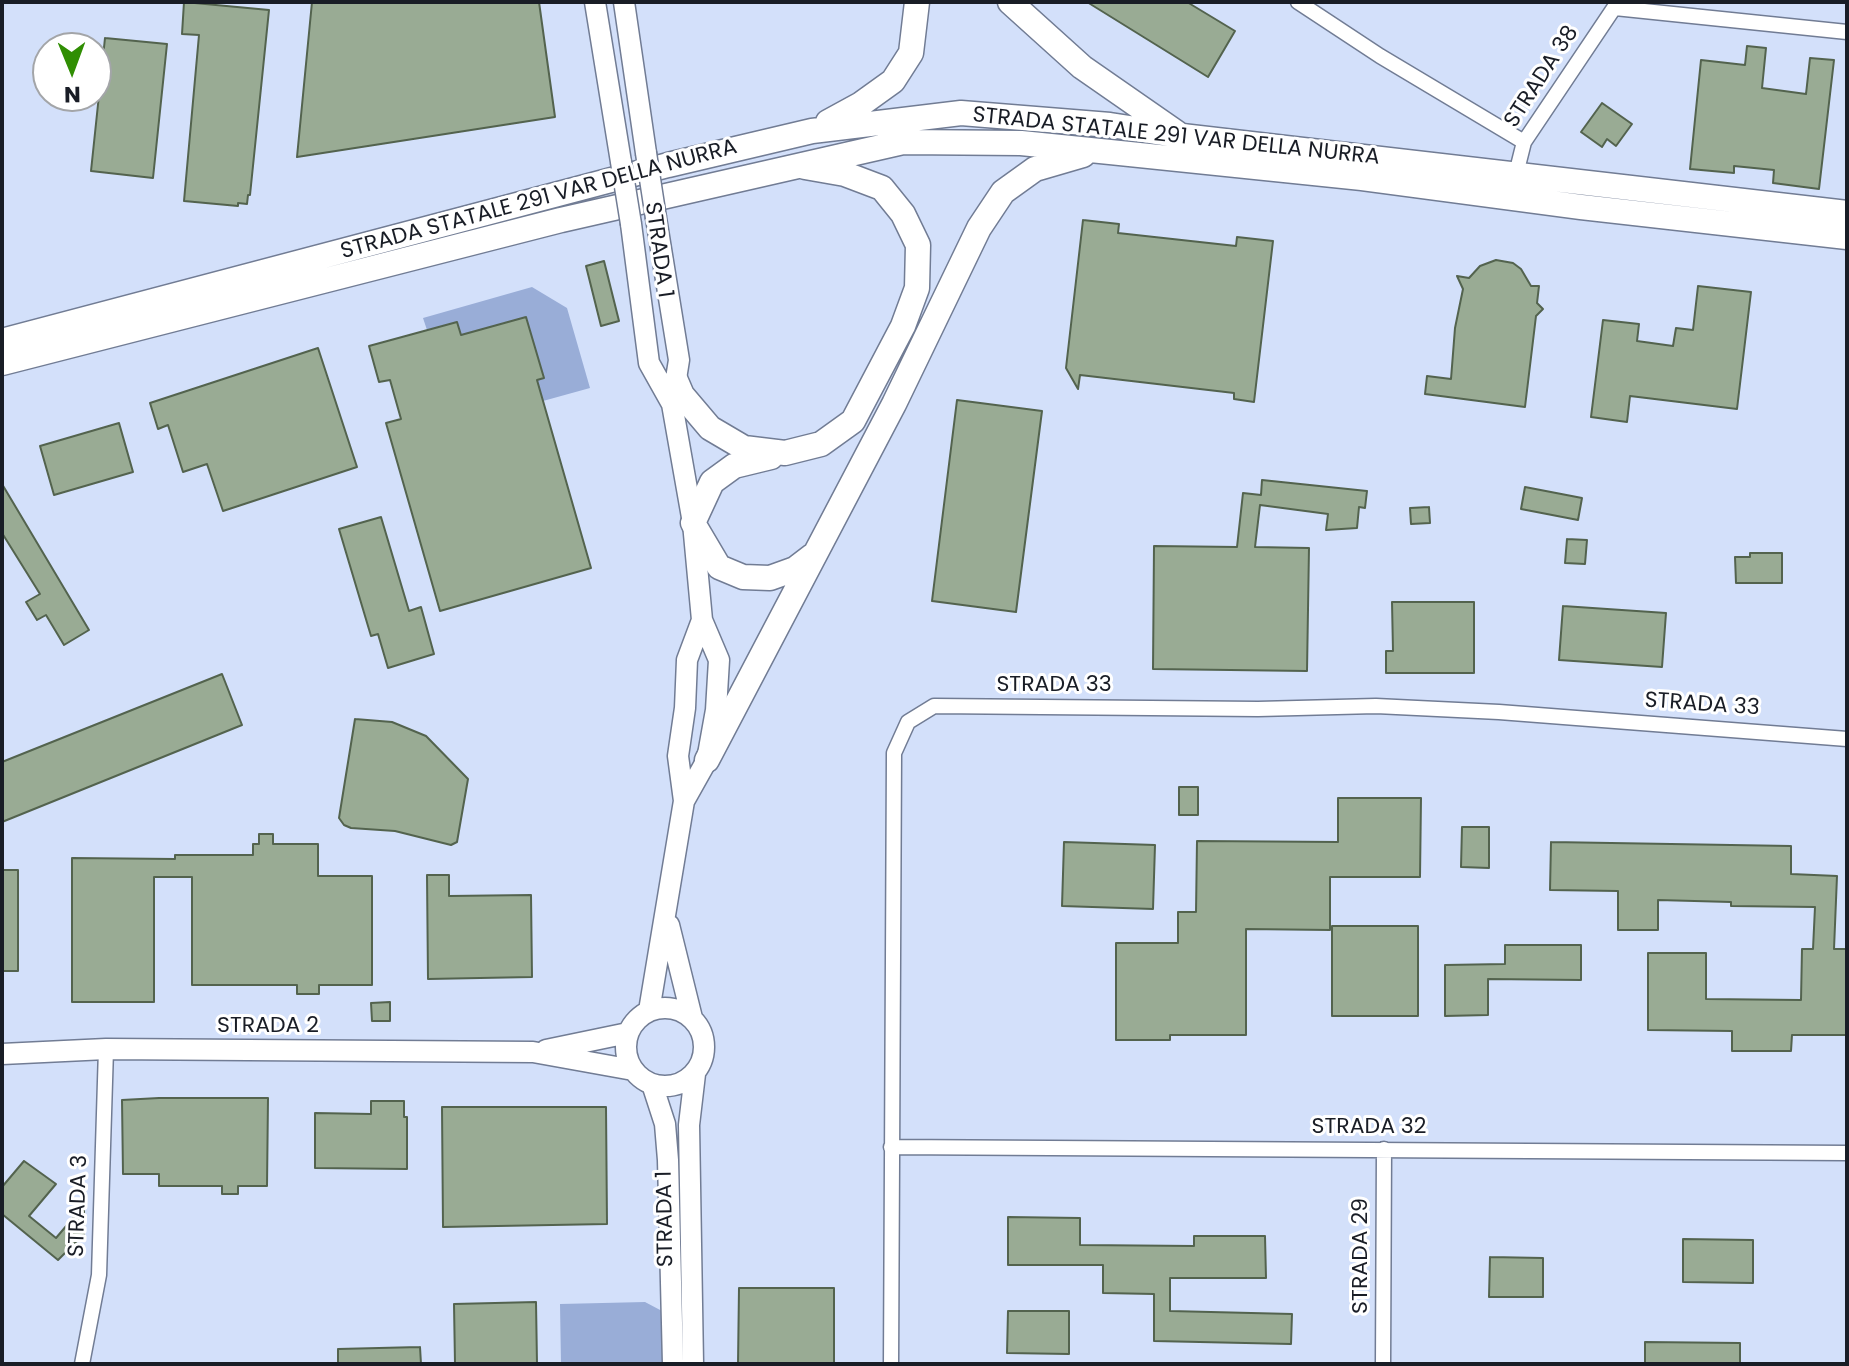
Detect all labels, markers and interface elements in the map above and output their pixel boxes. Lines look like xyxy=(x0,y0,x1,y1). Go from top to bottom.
street label: STRADA 38 xyxy=(1499,21,1585,133)
north arrow xyxy=(32,32,112,112)
text: N xyxy=(64,79,81,110)
street label: STRADA STATALE 291 VAR DELLA NURRA xyxy=(971,102,1381,172)
street label: STRADA STATALE 291 VAR DELLA NURRA xyxy=(338,134,740,266)
street label: STRADA 1 xyxy=(638,200,678,300)
street label: STRADA 33 xyxy=(996,672,1112,698)
street label: STRADA 33 xyxy=(1644,688,1760,722)
street label: STRADA 2 xyxy=(217,1013,319,1039)
street label: STRADA 32 xyxy=(1312,1114,1426,1140)
street label: STRADA 3 xyxy=(64,1154,94,1258)
street label: STRADA 1 xyxy=(652,1171,680,1267)
street label: STRADA 29 xyxy=(1348,1198,1374,1314)

